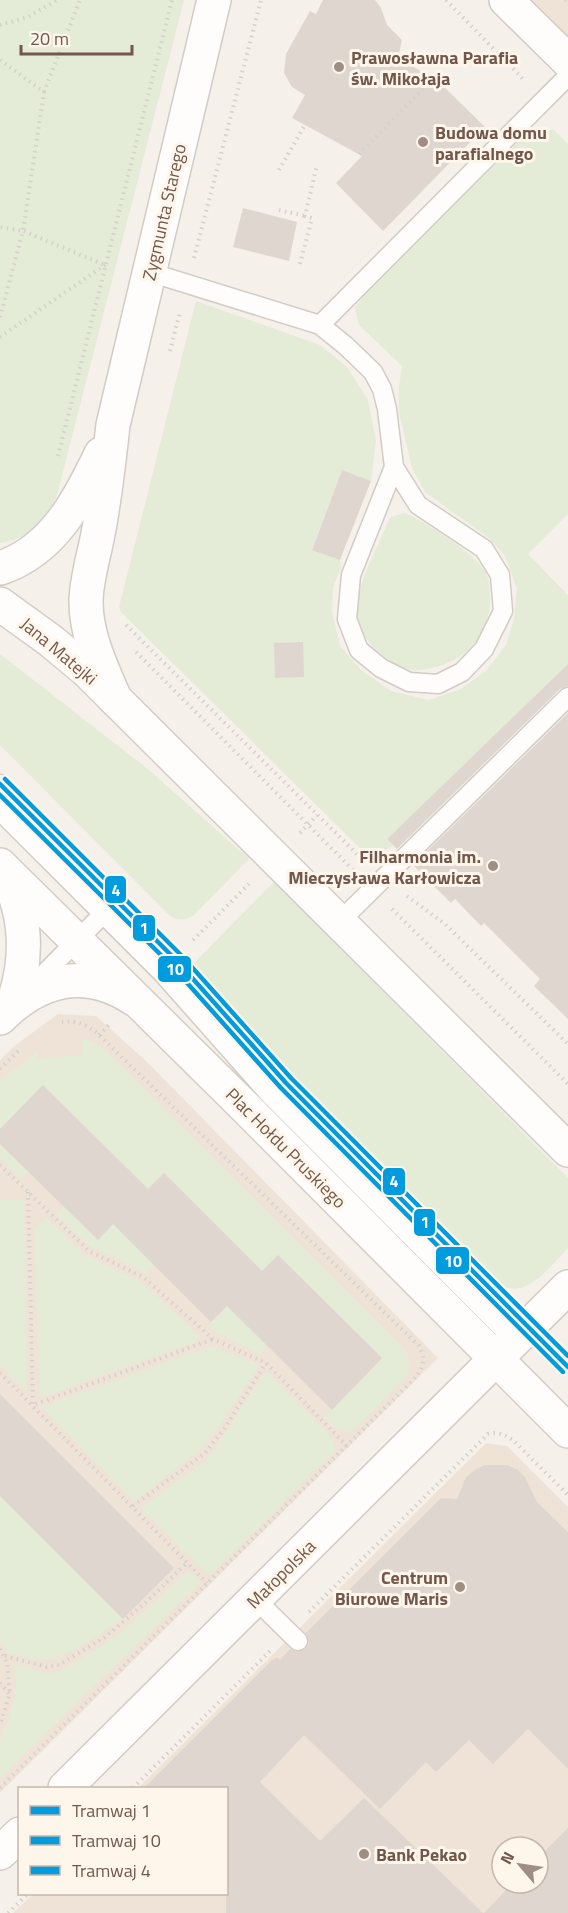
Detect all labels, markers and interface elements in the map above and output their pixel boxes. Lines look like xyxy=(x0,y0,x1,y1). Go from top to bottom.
scale bar xyxy=(21,18,132,56)
text: 20 m xyxy=(30,25,69,52)
place label: Prawosławna Parafia św. Mikołaja xyxy=(351,44,518,92)
marker: Prawosławna Parafia św. Mikołaja xyxy=(332,60,346,74)
place label: Budowa domu parafialnego xyxy=(435,119,547,167)
marker: Budowa domu parafialnego xyxy=(416,135,430,149)
street label: Zygmunta Starego xyxy=(135,141,193,283)
street label: Jana Matejki xyxy=(15,611,103,691)
place label: Filharmonia im. Mieczysława Karłowicza xyxy=(288,843,481,891)
marker: Filharmonia im. Mieczysława Karłowicza xyxy=(486,859,500,873)
line badge: 4 xyxy=(104,875,127,904)
text: 4 xyxy=(112,878,121,902)
line badge: 1 xyxy=(132,914,156,942)
text: 1 xyxy=(140,916,148,940)
line badge: 10 xyxy=(157,955,192,983)
text: 10 xyxy=(166,957,184,981)
street label: Plac Hołdu Pruskiego xyxy=(219,1081,353,1215)
line badge: 4 xyxy=(382,1167,406,1196)
text: 4 xyxy=(390,1169,399,1193)
line badge: 1 xyxy=(413,1208,436,1237)
text: 1 xyxy=(421,1210,429,1234)
line badge: 10 xyxy=(435,1246,470,1275)
text: 10 xyxy=(444,1249,462,1273)
street label: Małopolska xyxy=(240,1533,322,1615)
place label: Centrum Biurowe Maris xyxy=(335,1564,448,1612)
marker: Centrum Biurowe Maris xyxy=(453,1580,467,1594)
legend xyxy=(18,1787,228,1895)
text: Tramwaj 1 xyxy=(72,1797,151,1824)
text: Tramwaj 10 xyxy=(72,1827,161,1854)
north arrow xyxy=(490,1835,550,1895)
place label: Bank Pekao xyxy=(376,1841,467,1868)
marker: Bank Pekao xyxy=(357,1847,371,1861)
text: N xyxy=(494,1847,520,1868)
text: Tramwaj 4 xyxy=(72,1857,151,1884)

